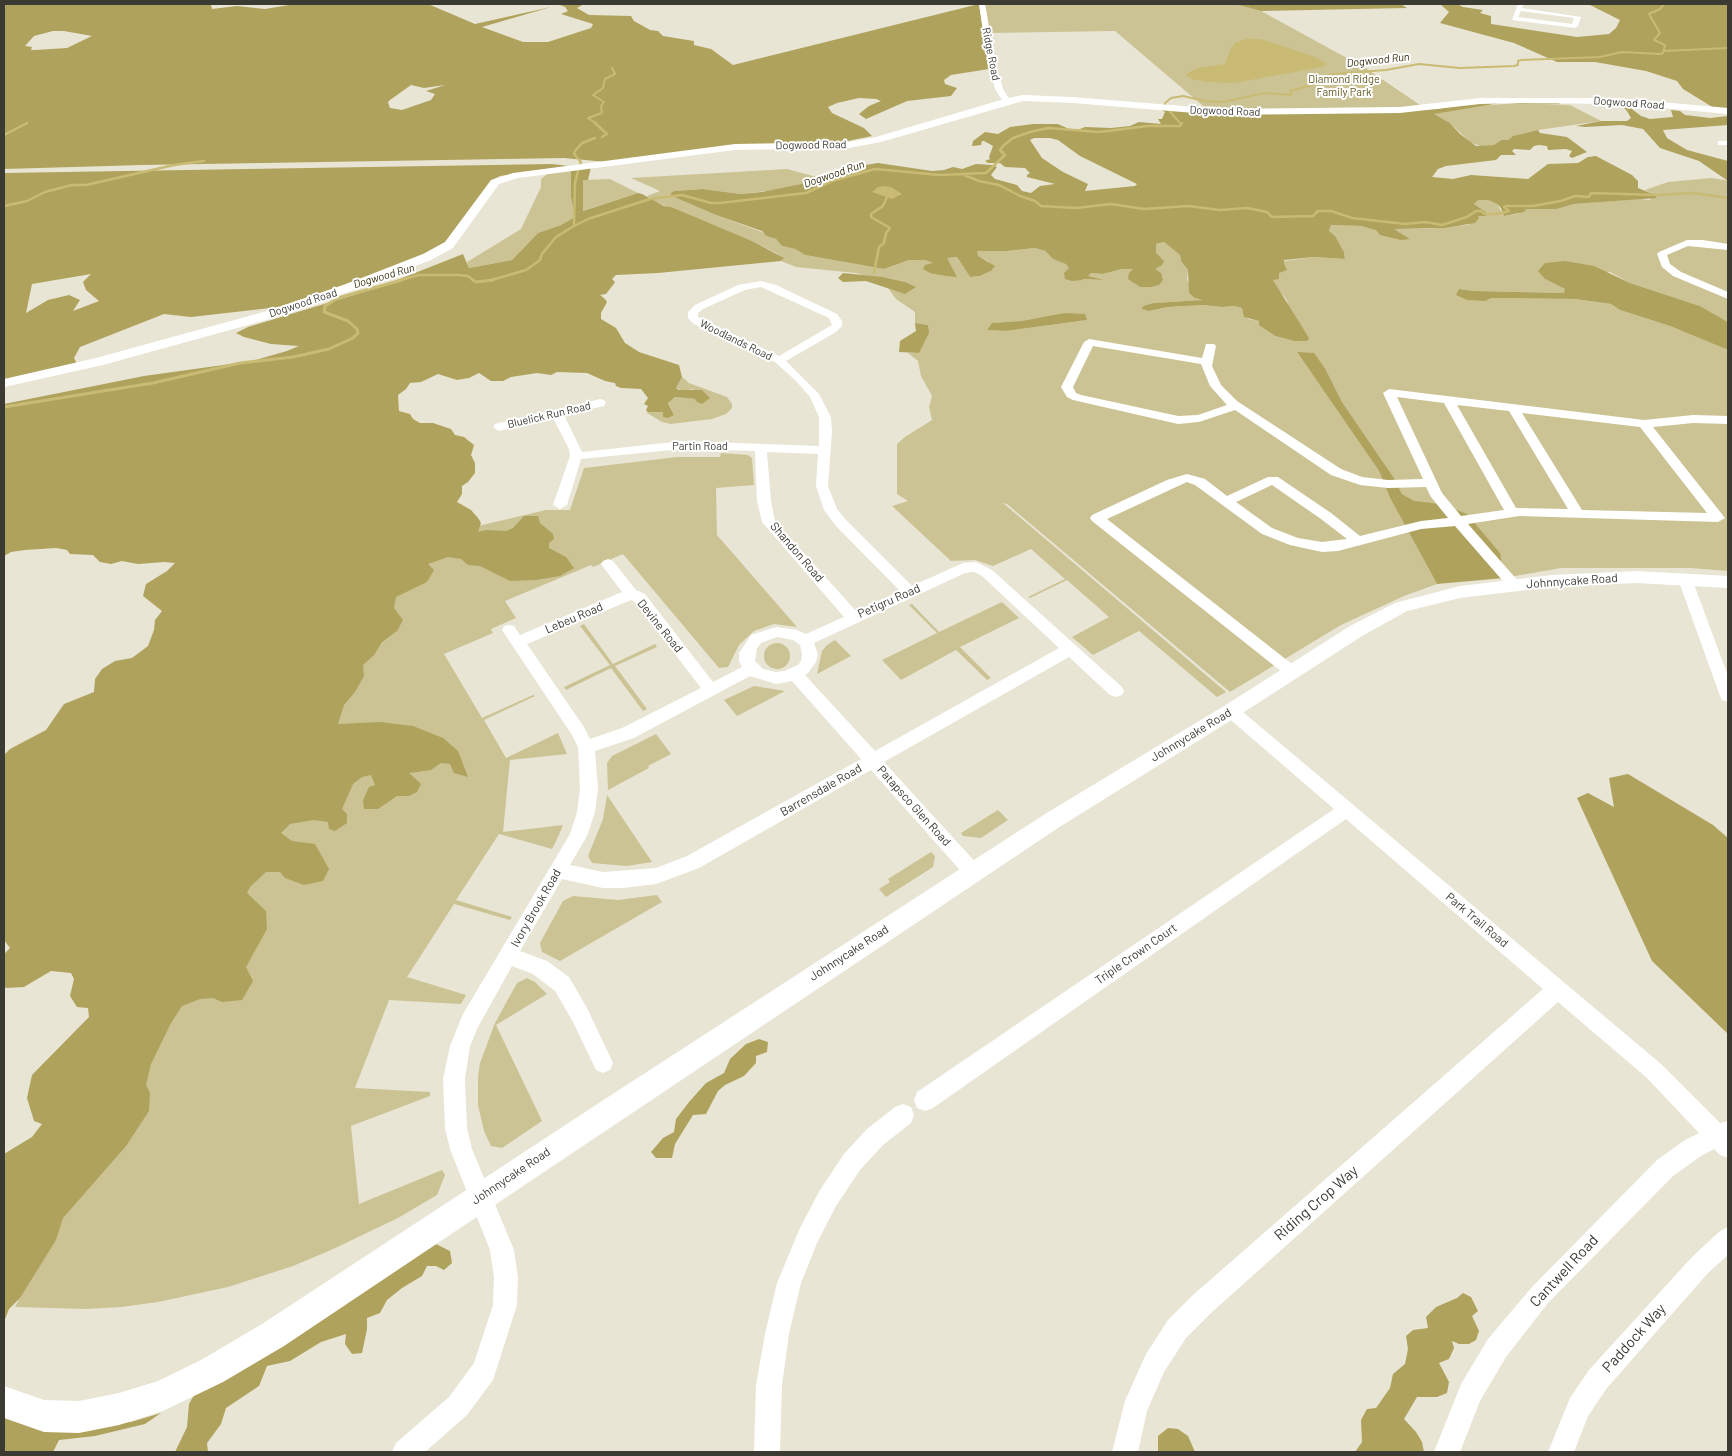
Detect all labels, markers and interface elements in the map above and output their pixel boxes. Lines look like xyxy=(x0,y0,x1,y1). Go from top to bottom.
street label: Ridge Road xyxy=(979,26,1003,82)
water label: Dogwood Run xyxy=(1346,50,1410,70)
park label: Diamond Ridge Family Park xyxy=(1308,72,1380,98)
street label: Dogwood Road xyxy=(1593,94,1665,112)
street label: Dogwood Road xyxy=(1189,103,1261,119)
street label: Dogwood Road xyxy=(775,138,847,152)
water label: Dogwood Run xyxy=(802,157,866,191)
water label: Dogwood Run xyxy=(352,261,416,291)
street label: Dogwood Road xyxy=(267,286,339,320)
street label: Woodlands Road xyxy=(698,317,774,363)
street label: Bluelick Run Road xyxy=(506,399,592,431)
street label: Partin Road xyxy=(672,439,728,453)
street label: Shandon Road xyxy=(767,519,827,585)
street label: Johnnycake Road xyxy=(1526,571,1618,591)
street label: Petigru Road xyxy=(856,581,922,621)
street label: Devine Road xyxy=(634,597,686,655)
street label: Lebeu Road xyxy=(543,599,605,637)
street label: Johnnycake Road xyxy=(1148,705,1234,765)
street label: Barrensdale Road xyxy=(778,761,864,819)
street label: Patapsco Glen Road xyxy=(874,763,954,849)
street label: Ivory Brook Road xyxy=(508,866,564,950)
street label: Park Trail Road xyxy=(1443,890,1511,950)
street label: Triple Crown Court xyxy=(1092,920,1180,988)
street label: Johnnycake Road xyxy=(807,922,891,984)
street label: Johnnycake Road xyxy=(469,1144,553,1208)
street label: Riding Crop Way xyxy=(1270,1162,1362,1244)
street label: Cantwell Road xyxy=(1526,1231,1602,1311)
street label: Paddock Way xyxy=(1598,1300,1670,1376)

